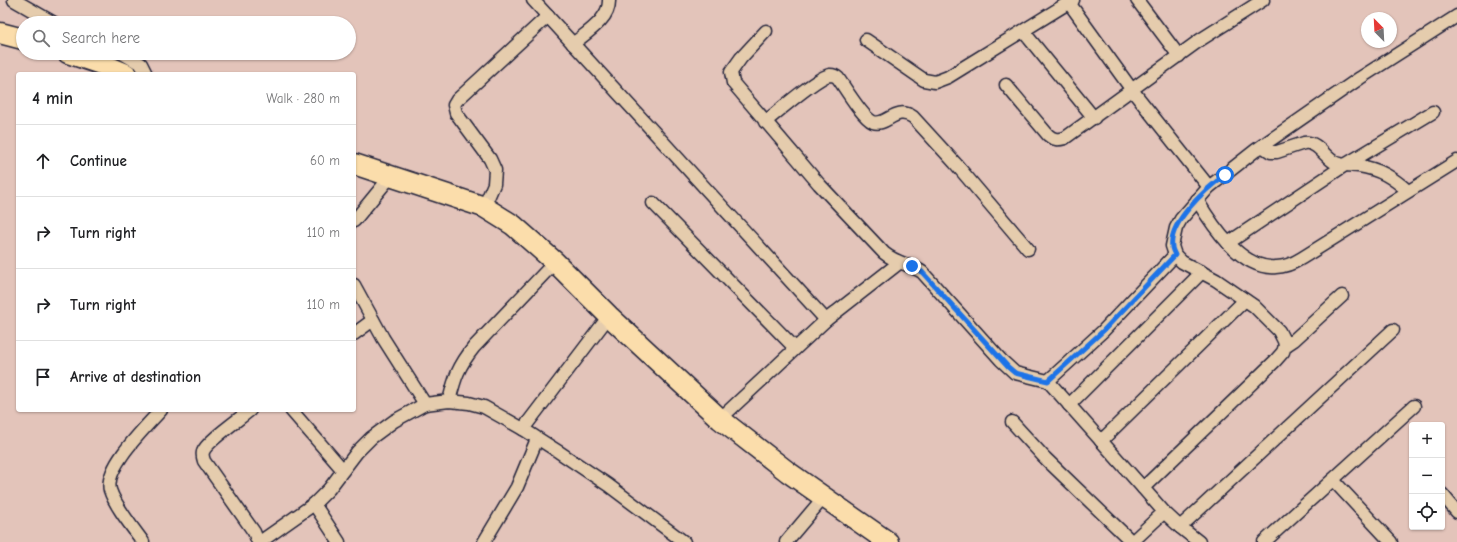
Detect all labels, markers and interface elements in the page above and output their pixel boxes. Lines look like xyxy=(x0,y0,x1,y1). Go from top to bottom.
north arrow xyxy=(1361,12,1397,48)
search box xyxy=(16,16,356,60)
icon: search xyxy=(30,27,52,49)
text: Search here xyxy=(62,29,140,47)
text: 4 min xyxy=(32,89,73,108)
text: Walk · 280 m xyxy=(266,91,340,106)
icon: ahead xyxy=(32,150,54,172)
text: Continue xyxy=(70,152,127,170)
text: 60 m xyxy=(310,153,340,168)
route start xyxy=(1216,166,1234,184)
icon: right xyxy=(32,222,54,244)
text: Turn right xyxy=(70,224,136,242)
text: 110 m xyxy=(307,225,340,240)
route end xyxy=(903,257,921,275)
icon: right xyxy=(32,294,54,316)
text: Turn right xyxy=(70,296,136,314)
text: 110 m xyxy=(307,297,340,312)
icon: arrive xyxy=(32,366,54,388)
text: Arrive at destination xyxy=(70,368,201,386)
map controls xyxy=(1409,422,1445,530)
button: + xyxy=(1409,422,1445,458)
button: − xyxy=(1409,458,1445,494)
button: locate xyxy=(1409,494,1445,530)

